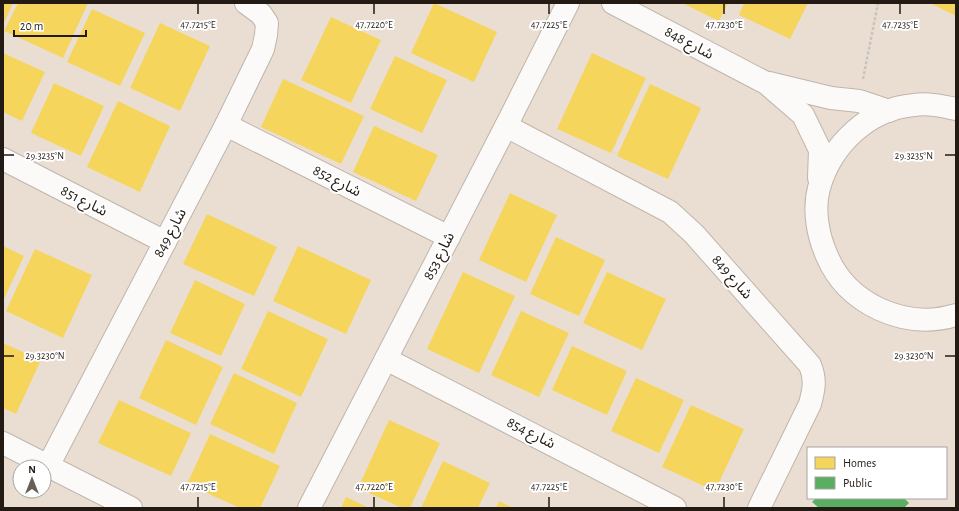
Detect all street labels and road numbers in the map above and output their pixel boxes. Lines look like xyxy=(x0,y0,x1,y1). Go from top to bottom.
street label: شارع 848 xyxy=(660,24,716,66)
street label: شارع 852 xyxy=(309,163,364,203)
street label: شارع 851 xyxy=(56,183,110,223)
street label: شارع 849 xyxy=(151,206,193,262)
street label: شارع 853 xyxy=(421,230,461,284)
street label: شارع 849 xyxy=(706,252,755,305)
street label: شارع 854 xyxy=(502,414,558,455)

